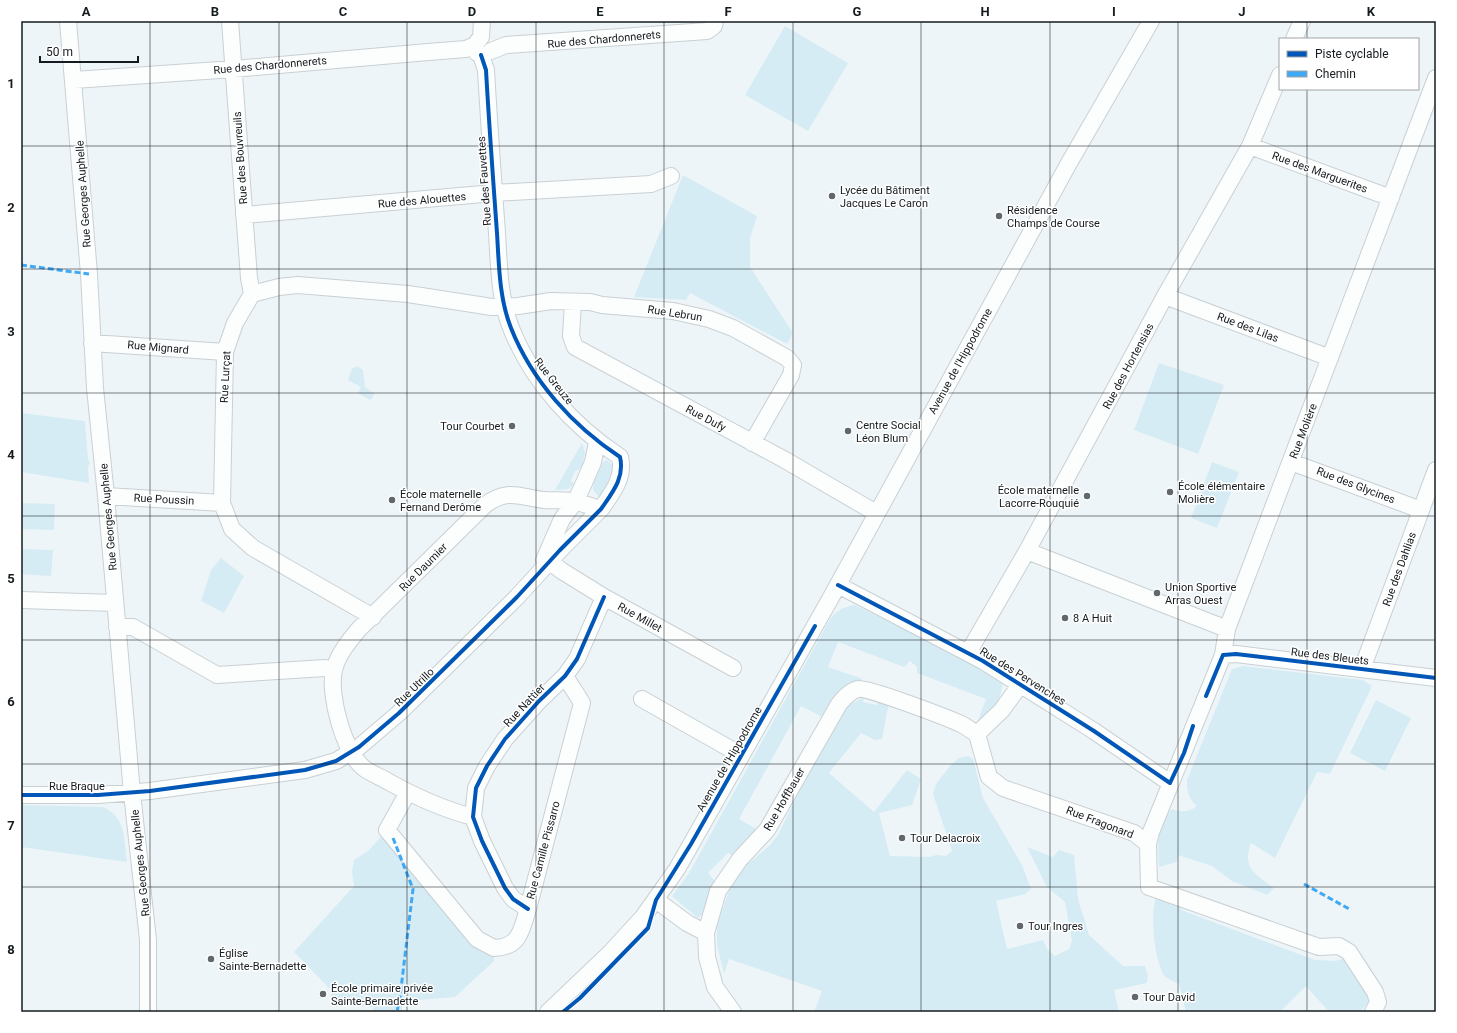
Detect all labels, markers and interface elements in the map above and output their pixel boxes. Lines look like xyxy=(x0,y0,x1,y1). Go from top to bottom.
text: A xyxy=(82,4,91,19)
text: B xyxy=(211,4,219,19)
text: C xyxy=(339,4,348,19)
text: D xyxy=(468,4,476,19)
text: E xyxy=(596,4,604,19)
text: F xyxy=(724,4,732,19)
text: G xyxy=(853,4,862,19)
text: H xyxy=(980,4,990,19)
text: I xyxy=(1112,4,1116,19)
text: J xyxy=(1238,4,1246,19)
text: K xyxy=(1367,4,1376,19)
street label: Rue des Chardonnerets xyxy=(547,28,662,51)
scale bar xyxy=(40,38,138,64)
legend xyxy=(1279,38,1419,90)
text: 50 m xyxy=(46,45,73,59)
text: Piste cyclable xyxy=(1315,47,1389,61)
street label: Rue des Chardonnerets xyxy=(213,54,328,77)
text: Chemin xyxy=(1315,67,1356,81)
text: 1 xyxy=(7,76,15,91)
street label: Rue des Bouvreuils xyxy=(231,111,250,205)
street label: Rue des Fauvettes xyxy=(475,136,494,226)
street label: Rue Georges Auphelle xyxy=(73,140,94,248)
street label: Rue des Marguerites xyxy=(1270,149,1370,196)
place label: Lycée du Bâtiment Jacques Le Caron xyxy=(840,184,930,210)
street label: Rue des Alouettes xyxy=(377,190,467,211)
marker: Lycée du Bâtiment Jacques Le Caron xyxy=(827,191,837,201)
text: 2 xyxy=(7,200,15,215)
place label: Résidence Champs de Course xyxy=(1007,204,1100,230)
marker: Résidence Champs de Course xyxy=(994,211,1004,221)
street label: Rue Lebrun xyxy=(647,303,703,324)
street label: Avenue de l'Hippodrome xyxy=(926,306,995,416)
street label: Rue des Lilas xyxy=(1215,310,1281,345)
street label: Rue des Hortensias xyxy=(1100,321,1157,411)
text: 3 xyxy=(7,324,15,339)
street label: Rue Mignard xyxy=(127,338,189,357)
street label: Rue Lurçat xyxy=(218,350,233,403)
street label: Rue Greuze xyxy=(531,355,576,407)
street label: Rue Dufy xyxy=(683,402,729,435)
street label: Rue Molière xyxy=(1287,402,1320,461)
place label: Centre Social Léon Blum xyxy=(856,419,921,445)
place label: Tour Courbet xyxy=(440,420,504,433)
marker: Tour Courbet xyxy=(507,421,517,431)
marker: Centre Social Léon Blum xyxy=(843,426,853,436)
text: 4 xyxy=(7,447,15,462)
street label: Rue Georges Auphelle xyxy=(97,463,120,571)
street label: Rue des Glycines xyxy=(1315,464,1397,507)
place label: École élémentaire Molière xyxy=(1178,480,1265,506)
place label: École maternelle Lacorre-Rouquié xyxy=(998,484,1079,510)
marker: École élémentaire Molière xyxy=(1165,487,1175,497)
place label: École maternelle Fernand Derôme xyxy=(400,488,481,514)
street label: Rue Poussin xyxy=(133,491,195,508)
marker: École maternelle Lacorre-Rouquié xyxy=(1082,491,1092,501)
marker: École maternelle Fernand Derôme xyxy=(387,495,397,505)
street label: Rue des Dahlias xyxy=(1380,530,1419,608)
street label: Rue Daumier xyxy=(397,540,450,594)
text: 5 xyxy=(7,571,15,586)
place label: Union Sportive Arras Ouest xyxy=(1165,581,1236,607)
marker: Union Sportive Arras Ouest xyxy=(1152,588,1162,598)
street label: Rue Millet xyxy=(615,600,664,635)
place label: 8 A Huit xyxy=(1073,612,1112,625)
marker: 8 A Huit xyxy=(1060,613,1070,623)
street label: Rue des Pervenches xyxy=(977,645,1068,708)
street label: Rue des Bleuets xyxy=(1290,645,1370,668)
street label: Rue Utrillo xyxy=(392,665,437,709)
street label: Rue Nattier xyxy=(501,681,548,730)
text: 6 xyxy=(7,694,15,709)
street label: Avenue de l'Hippodrome xyxy=(694,704,765,814)
street label: Rue Hoffbauer xyxy=(761,765,808,833)
street label: Rue Braque xyxy=(49,780,105,793)
street label: Rue Camille Pissarro xyxy=(524,799,563,901)
street label: Rue Fragonard xyxy=(1064,804,1135,841)
street label: Rue Georges Auphelle xyxy=(128,809,153,917)
text: 7 xyxy=(7,818,15,833)
place label: Tour Delacroix xyxy=(910,832,981,845)
marker: Tour Delacroix xyxy=(897,833,907,843)
place label: Tour Ingres xyxy=(1028,920,1084,933)
marker: Tour Ingres xyxy=(1015,921,1025,931)
text: 8 xyxy=(7,942,15,957)
place label: Église Sainte-Bernadette xyxy=(219,947,306,973)
marker: Église Sainte-Bernadette xyxy=(206,954,216,964)
place label: École primaire privée Sainte-Bernadette xyxy=(331,982,433,1008)
marker: École primaire privée Sainte-Bernadette xyxy=(318,989,328,999)
place label: Tour David xyxy=(1143,991,1195,1004)
marker: Tour David xyxy=(1130,992,1140,1002)

